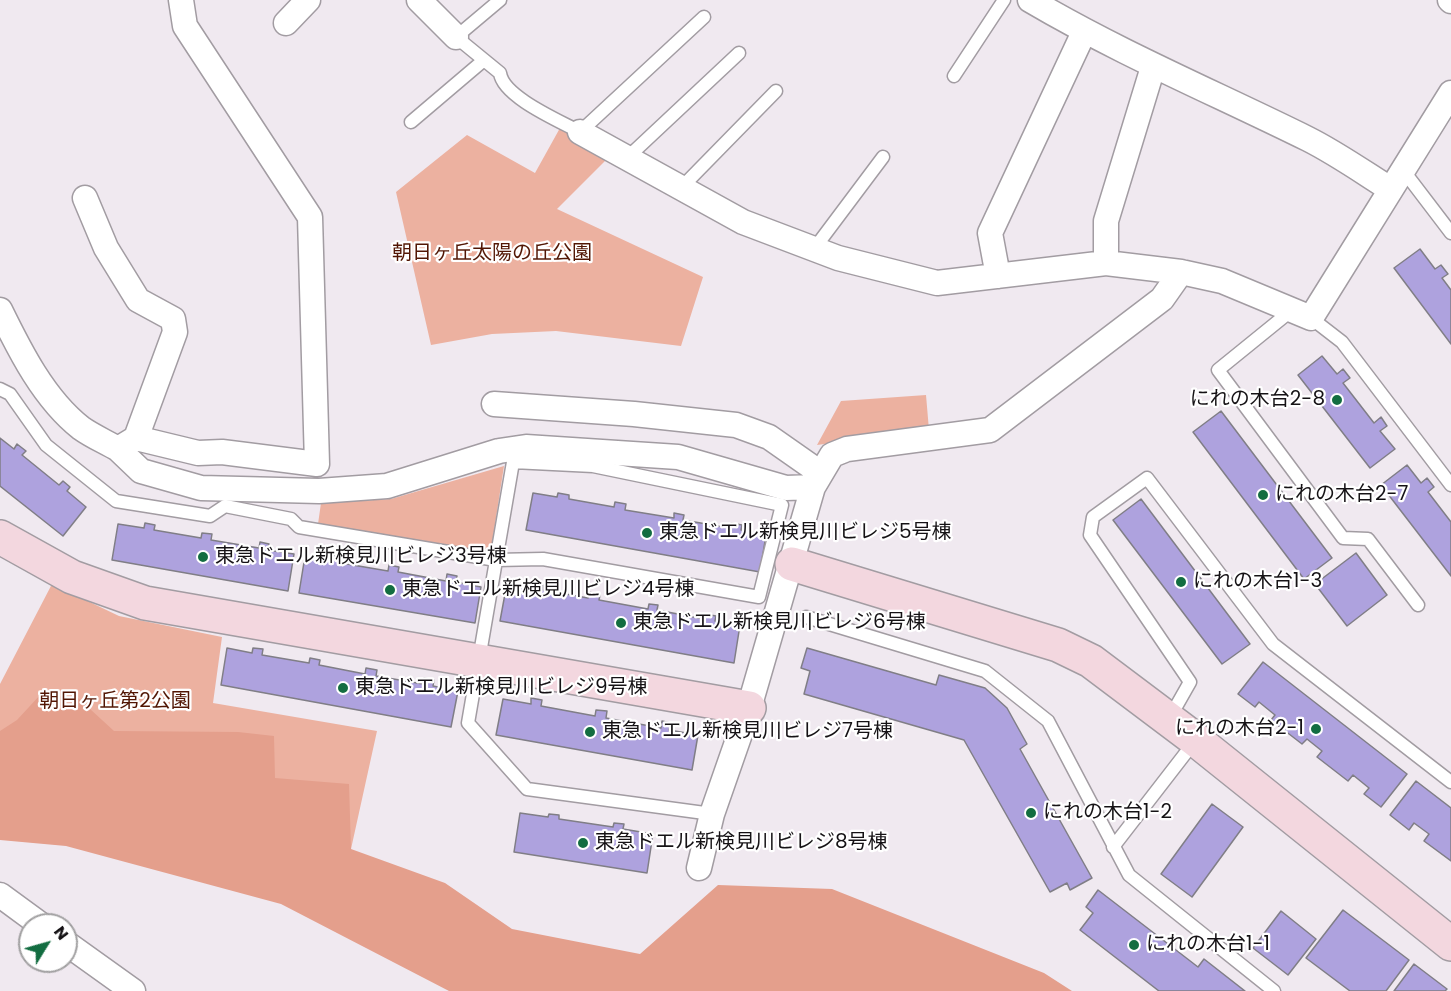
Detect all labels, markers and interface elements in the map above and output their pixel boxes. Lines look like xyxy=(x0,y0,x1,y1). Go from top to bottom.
park label: 朝日ヶ丘太陽の丘公園 xyxy=(392,242,592,266)
place label: にれの木台2-8 xyxy=(1190,388,1325,412)
marker: にれの木台2-8 xyxy=(1330,393,1344,407)
place label: にれの木台2-7 xyxy=(1275,483,1408,507)
marker: にれの木台2-7 xyxy=(1256,488,1270,502)
place label: 東急ドエル新検見川ビレジ5号棟 xyxy=(659,521,952,545)
marker: 東急ドエル新検見川ビレジ5号棟 xyxy=(640,526,654,540)
place label: 東急ドエル新検見川ビレジ3号棟 xyxy=(215,545,507,569)
marker: 東急ドエル新検見川ビレジ3号棟 xyxy=(196,550,210,564)
place label: にれの木台1-3 xyxy=(1193,570,1322,594)
marker: にれの木台1-3 xyxy=(1174,575,1188,589)
place label: 東急ドエル新検見川ビレジ4号棟 xyxy=(402,578,695,602)
marker: 東急ドエル新検見川ビレジ4号棟 xyxy=(383,583,397,597)
place label: 東急ドエル新検見川ビレジ6号棟 xyxy=(633,611,926,635)
marker: 東急ドエル新検見川ビレジ6号棟 xyxy=(614,616,628,630)
place label: 東急ドエル新検見川ビレジ9号棟 xyxy=(355,676,648,700)
marker: 東急ドエル新検見川ビレジ9号棟 xyxy=(336,681,350,695)
park label: 朝日ヶ丘第2公園 xyxy=(39,690,191,714)
place label: にれの木台2-1 xyxy=(1175,717,1304,741)
place label: 東急ドエル新検見川ビレジ7号棟 xyxy=(602,720,893,744)
marker: にれの木台2-1 xyxy=(1309,722,1323,736)
marker: 東急ドエル新検見川ビレジ7号棟 xyxy=(583,725,597,739)
place label: にれの木台1-2 xyxy=(1043,801,1172,825)
marker: にれの木台1-2 xyxy=(1024,806,1038,820)
place label: 東急ドエル新検見川ビレジ8号棟 xyxy=(595,831,888,855)
marker: 東急ドエル新検見川ビレジ8号棟 xyxy=(576,836,590,850)
north arrow xyxy=(18,913,78,973)
text: N xyxy=(48,921,74,945)
place label: にれの木台1-1 xyxy=(1146,933,1270,957)
marker: にれの木台1-1 xyxy=(1127,938,1141,952)

